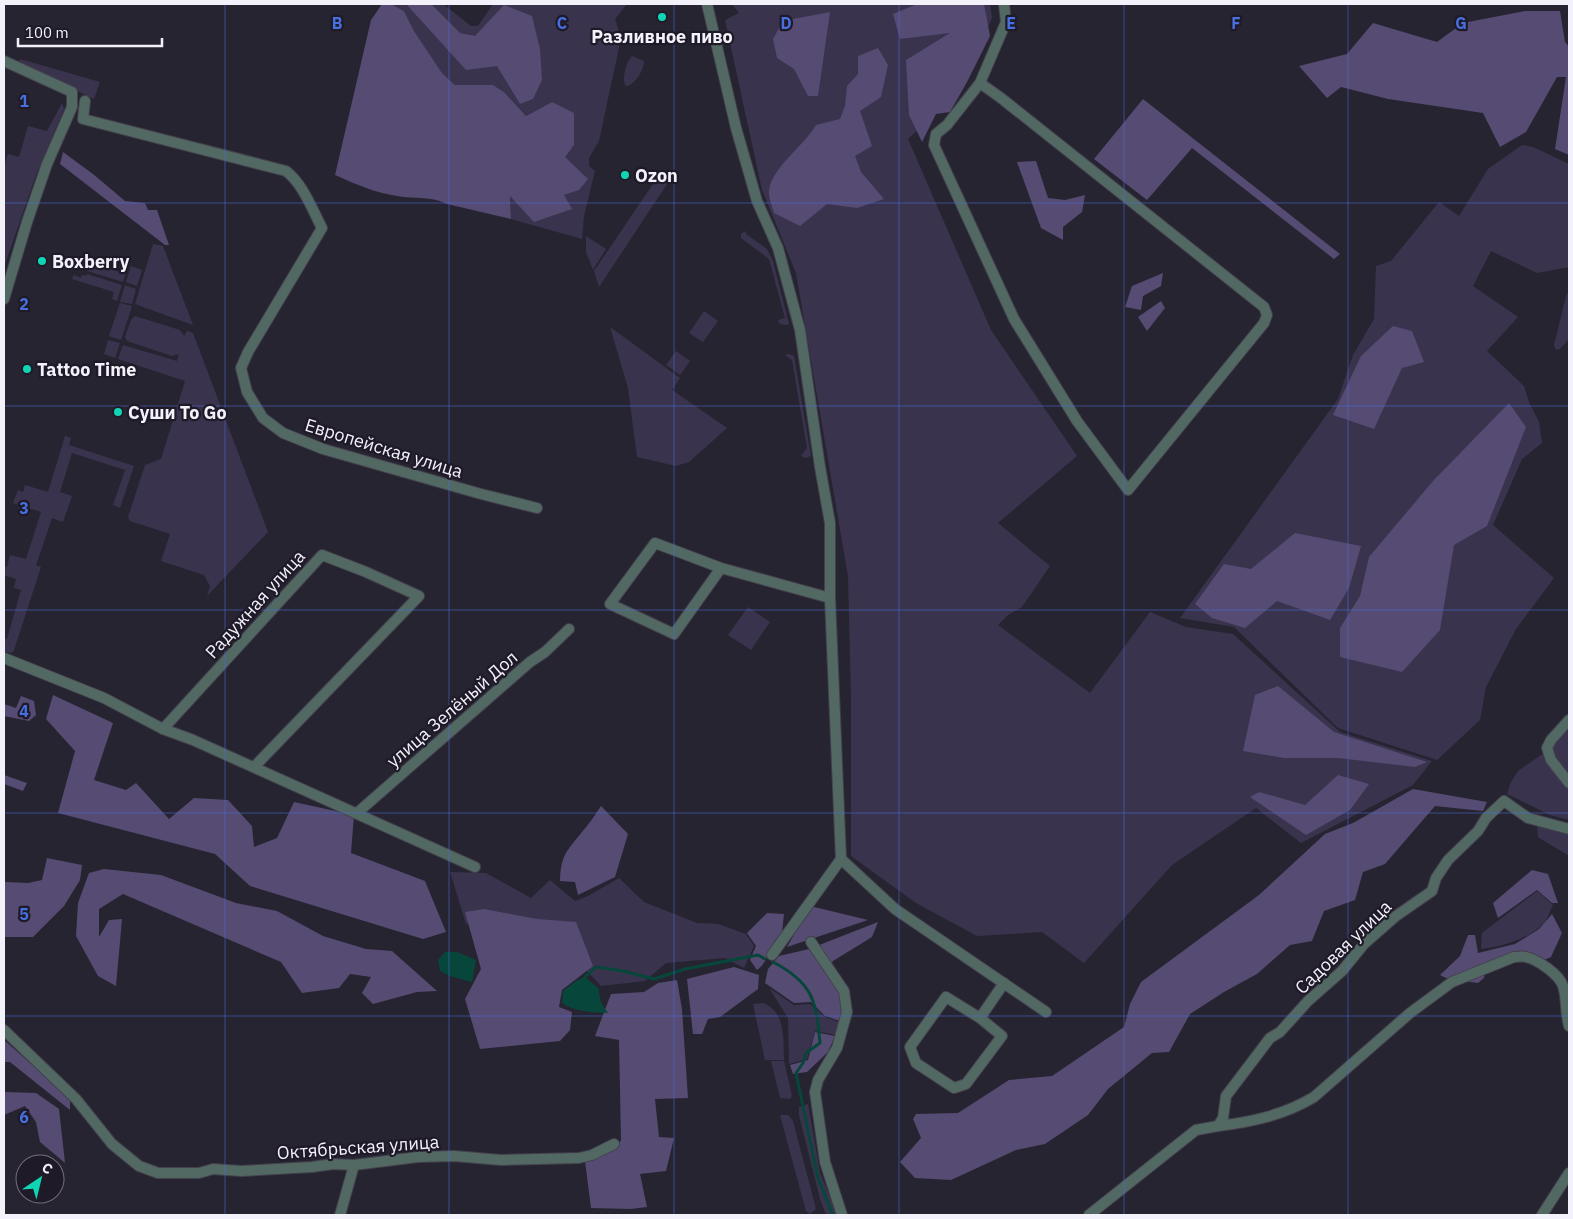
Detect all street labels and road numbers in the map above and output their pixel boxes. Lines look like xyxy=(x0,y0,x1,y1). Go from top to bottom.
street label: Европейская улица xyxy=(302,413,466,483)
street label: Радужная улица xyxy=(200,545,310,663)
street label: улица Зелёный Дол xyxy=(382,646,522,772)
street label: Садовая улица xyxy=(1290,895,1396,999)
street label: Октябрьская улица xyxy=(276,1130,440,1164)

